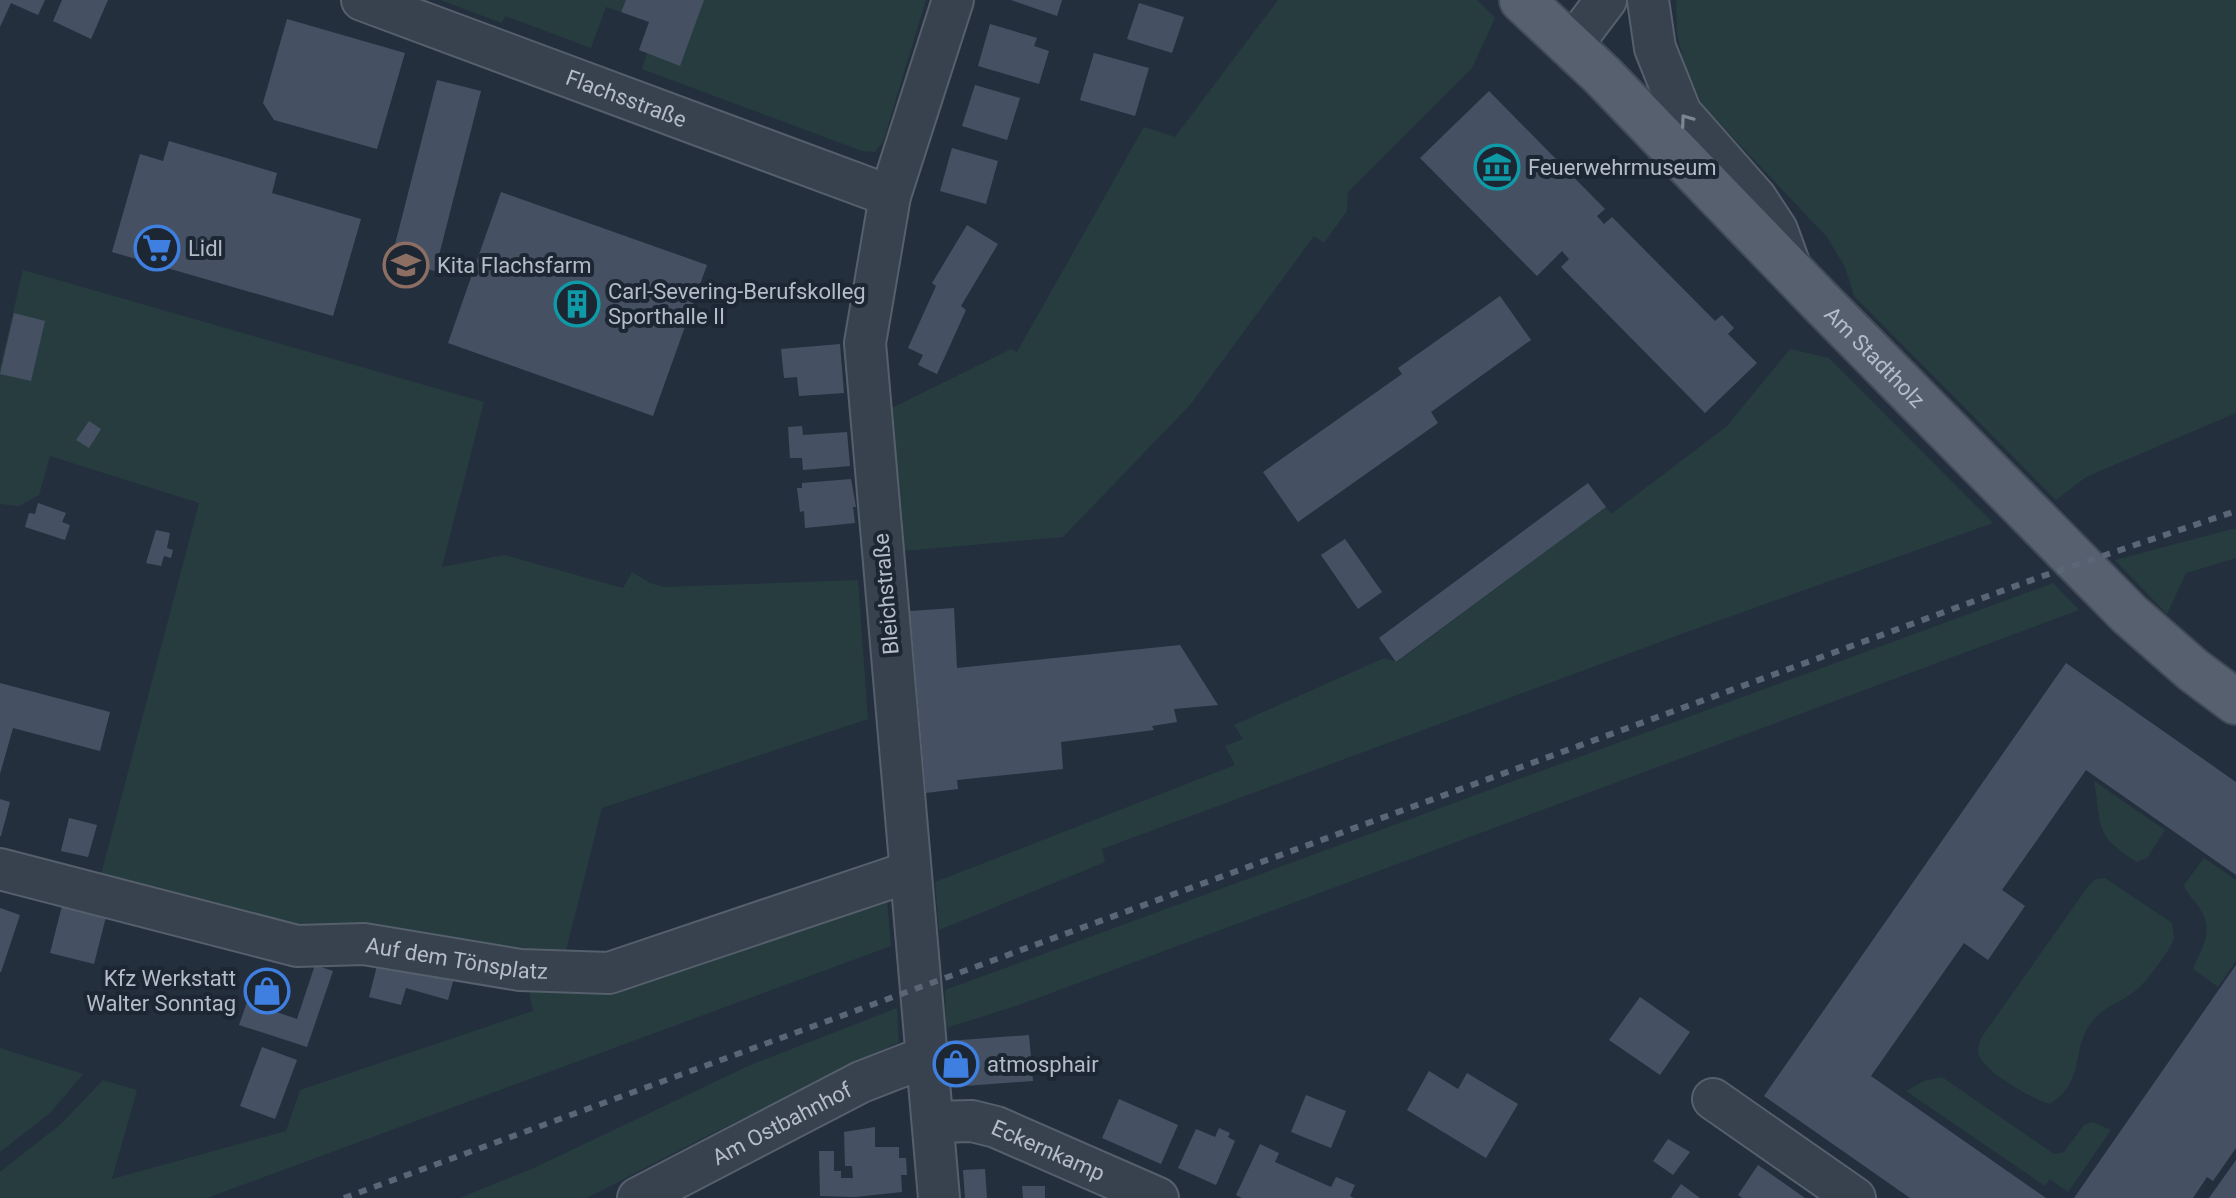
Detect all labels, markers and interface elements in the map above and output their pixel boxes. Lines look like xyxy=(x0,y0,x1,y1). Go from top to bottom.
street label: Flachsstraße xyxy=(563,64,690,132)
one-way arrow xyxy=(1682,114,1696,128)
museum icon: Feuerwehrmuseum xyxy=(1473,143,1521,191)
place label: Feuerwehrmuseum xyxy=(1528,155,1717,180)
supermarket icon: Lidl xyxy=(133,224,181,272)
place label: Lidl xyxy=(188,236,223,261)
school or university icon: Kita Flachsfarm xyxy=(382,241,430,289)
place label: Kita Flachsfarm xyxy=(437,253,592,278)
place label: Carl-Severing-Berufskolleg Sporthalle II xyxy=(608,279,866,329)
building icon: Carl-Severing-Berufskolleg Sporthalle II xyxy=(553,280,601,328)
street label: Am Stadtholz xyxy=(1820,301,1930,413)
street label: Bleichstraße xyxy=(868,532,904,656)
street label: Auf dem Tönsplatz xyxy=(364,932,548,983)
place label: Kfz Werkstatt Walter Sonntag xyxy=(86,966,236,1016)
shop icon: Kfz Werkstatt Walter Sonntag xyxy=(243,967,291,1015)
shop icon: atmosphair xyxy=(932,1040,980,1088)
place label: atmosphair xyxy=(987,1052,1099,1077)
street label: Am Ostbahnhof xyxy=(708,1077,856,1170)
street label: Eckernkamp xyxy=(988,1114,1109,1186)

